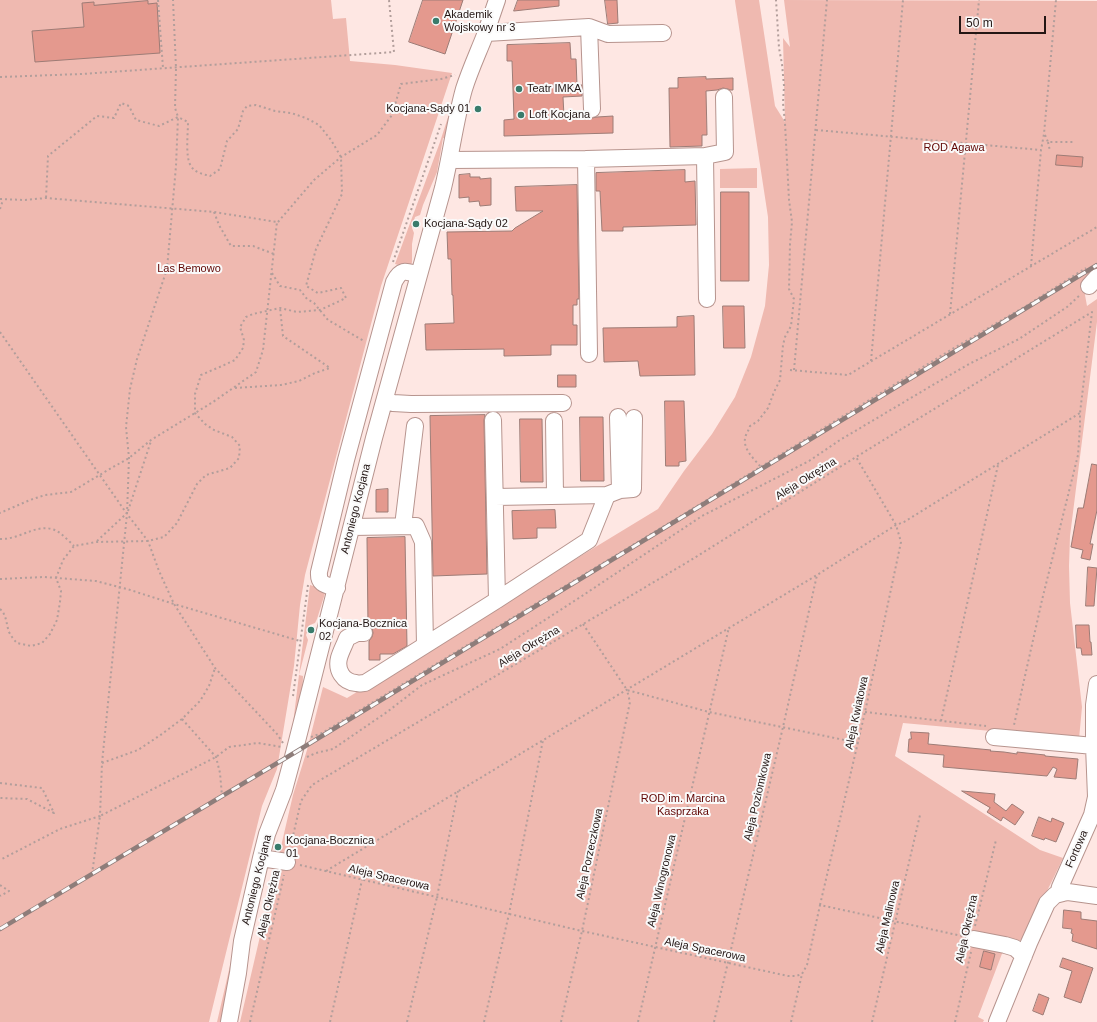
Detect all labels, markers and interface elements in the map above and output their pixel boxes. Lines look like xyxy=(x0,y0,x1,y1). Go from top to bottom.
place label: Akademik Wojskowy nr 3 xyxy=(444,8,515,34)
scale bar xyxy=(961,8,1048,34)
marker: Akademik Wojskowy nr 3 xyxy=(431,16,441,26)
text: 50 m xyxy=(966,16,993,30)
place label: Teatr IMKA xyxy=(527,82,581,96)
marker: Teatr IMKA xyxy=(514,84,524,94)
place label: Kocjana-Sądy 01 xyxy=(386,102,470,116)
marker: Kocjana-Sądy 01 xyxy=(473,104,483,114)
place label: Loft Kocjana xyxy=(529,108,590,122)
marker: Loft Kocjana xyxy=(516,110,526,120)
park label: ROD Agawa xyxy=(923,141,985,155)
place label: Kocjana-Sądy 02 xyxy=(424,217,508,231)
marker: Kocjana-Sądy 02 xyxy=(411,219,421,229)
park label: Las Bemowo xyxy=(157,262,221,276)
street label: Aleja Okrężna xyxy=(773,455,839,503)
street label: Antoniego Kocjana xyxy=(338,463,374,555)
place label: Kocjana-Bocznica 02 xyxy=(319,617,407,643)
street label: Aleja Okrężna xyxy=(496,624,562,670)
marker: Kocjana-Bocznica 02 xyxy=(306,625,316,635)
street label: Aleja Kwiatowa xyxy=(843,675,871,751)
street label: Aleja Poziomkowa xyxy=(741,752,775,842)
park label: ROD im. Marcina Kasprzaka xyxy=(641,792,725,818)
street label: Aleja Porzeczkowa xyxy=(574,807,606,901)
street label: Fortowa xyxy=(1063,828,1091,870)
street label: Aleja Winogronowa xyxy=(645,833,679,929)
street label: Antoniego Kocjana xyxy=(239,834,275,926)
place label: Kocjana-Bocznica 01 xyxy=(286,834,374,860)
marker: Kocjana-Bocznica 01 xyxy=(273,842,283,852)
street label: Aleja Spacerowa xyxy=(347,862,431,894)
street label: Aleja Okrężna xyxy=(255,869,283,939)
street label: Aleja Malinowa xyxy=(873,879,903,955)
street label: Aleja Okrężna xyxy=(953,894,981,964)
street label: Aleja Spacerowa xyxy=(663,935,747,965)

